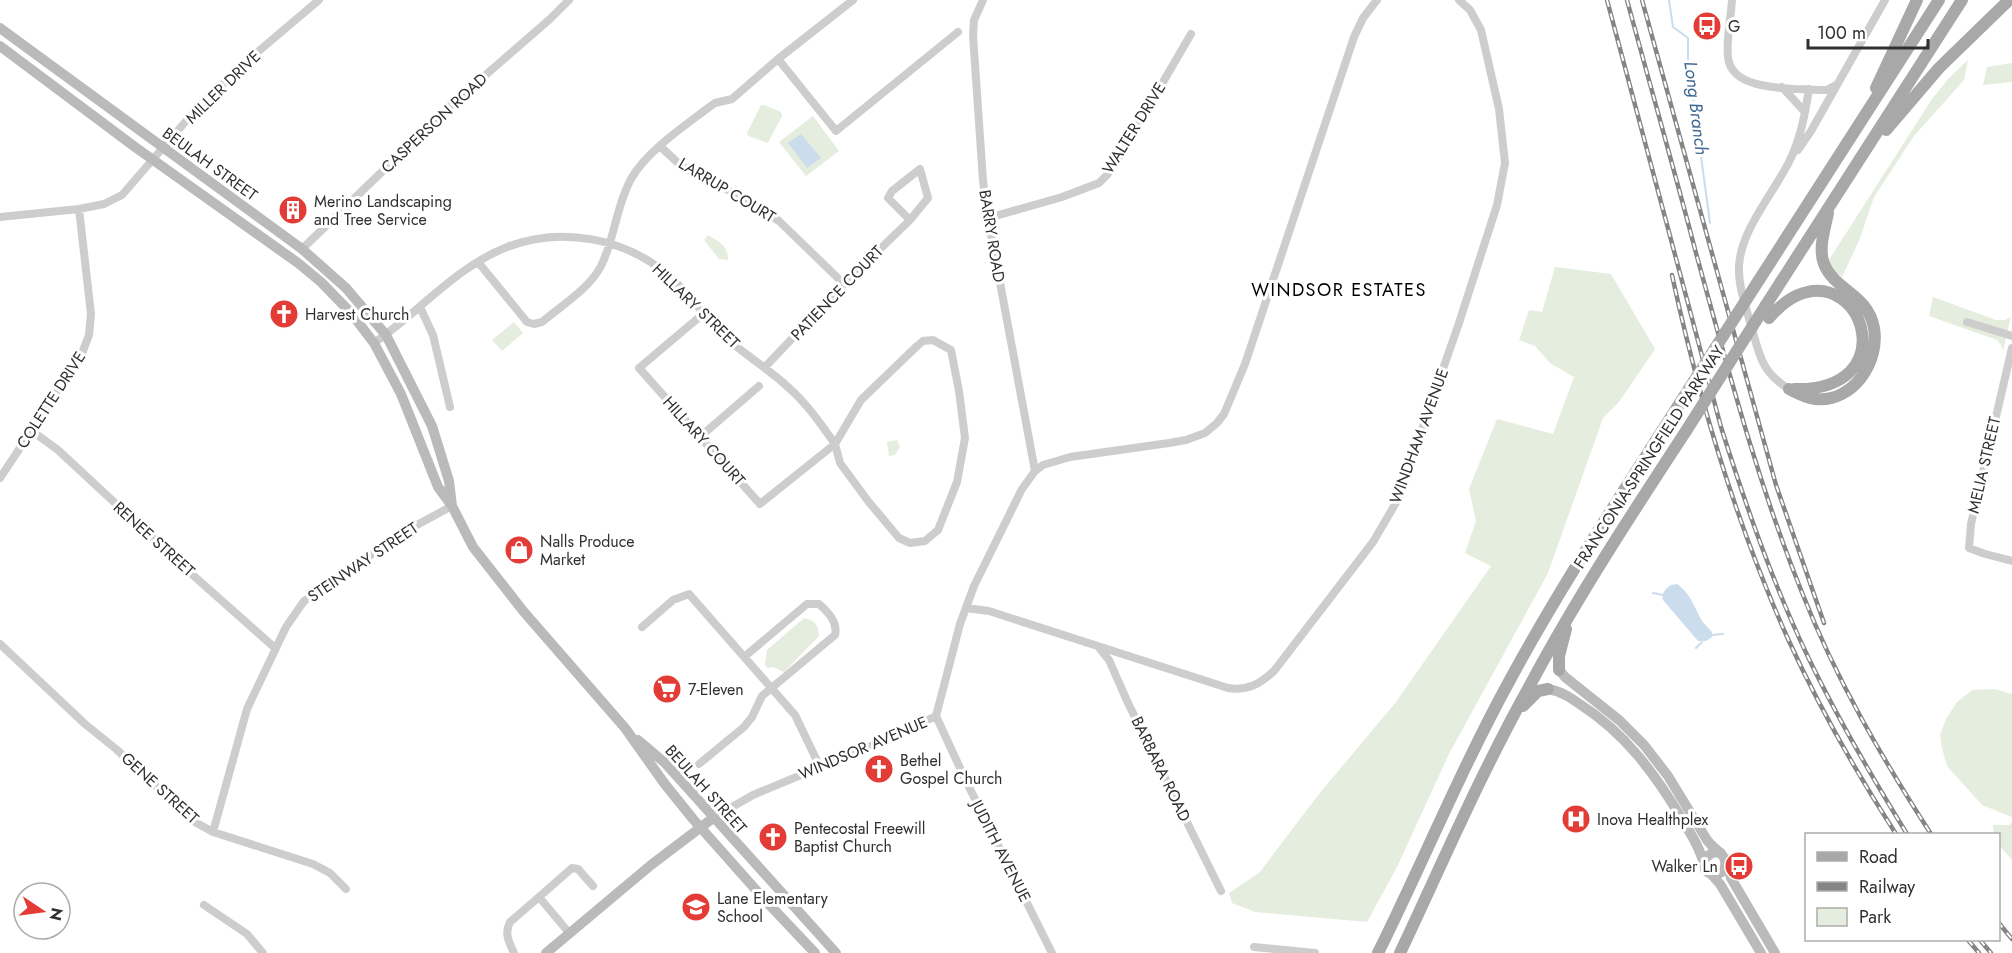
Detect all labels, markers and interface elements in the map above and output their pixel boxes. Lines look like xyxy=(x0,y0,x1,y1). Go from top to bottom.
bus stop icon: G xyxy=(1691,10,1723,42)
scale bar xyxy=(1808,12,1928,50)
place label: G xyxy=(1728,15,1740,38)
text: 100 m xyxy=(1817,20,1866,46)
street label: MILLER DRIVE xyxy=(180,45,266,129)
water label: Long Branch xyxy=(1677,60,1715,156)
street label: CASPERSON ROAD xyxy=(376,68,492,178)
street label: WALTER DRIVE xyxy=(1097,78,1171,178)
street label: BEULAH STREET xyxy=(158,122,263,207)
street label: LARRUP COURT xyxy=(674,152,780,228)
street label: BARRY ROAD xyxy=(973,188,1011,284)
place label: Merino Landscaping and Tree Service xyxy=(314,190,452,231)
building icon: Merino Landscaping and Tree Service xyxy=(277,194,309,226)
street label: PATIENCE COURT xyxy=(786,240,889,346)
street label: HILLARY STREET xyxy=(647,258,745,354)
district label: WINDSOR ESTATES xyxy=(1251,277,1427,303)
church icon: Harvest Church xyxy=(268,298,300,330)
place label: Harvest Church xyxy=(305,303,409,326)
street label: FRANCONIA-SPRINGFIELD PARKWAY xyxy=(1568,341,1730,573)
street label: COLETTE DRIVE xyxy=(11,347,91,453)
street label: WINDHAM AVENUE xyxy=(1384,365,1454,507)
street label: HILLARY COURT xyxy=(657,391,751,491)
street label: MELIA STREET xyxy=(1962,414,2006,516)
street label: RENEE STREET xyxy=(108,496,200,582)
street label: STEINWAY STREET xyxy=(303,516,423,608)
place label: Nalls Produce Market xyxy=(540,530,635,571)
shop icon: Nalls Produce Market xyxy=(503,534,535,566)
supermarket icon: 7-Eleven xyxy=(651,673,683,705)
place label: 7-Eleven xyxy=(688,678,744,701)
street label: WINDSOR AVENUE xyxy=(795,711,931,785)
street label: BARBARA ROAD xyxy=(1126,713,1196,826)
street label: BEULAH STREET xyxy=(660,740,753,839)
street label: GENE STREET xyxy=(116,747,204,830)
place label: Bethel Gospel Church xyxy=(900,749,1002,790)
church icon: Bethel Gospel Church xyxy=(863,753,895,785)
street label: JUDITH AVENUE xyxy=(964,794,1037,906)
hospital icon: Inova Healthplex xyxy=(1560,803,1592,835)
place label: Inova Healthplex xyxy=(1597,808,1708,831)
place label: Pentecostal Freewill Baptist Church xyxy=(794,817,925,858)
church icon: Pentecostal Freewill Baptist Church xyxy=(757,821,789,853)
legend xyxy=(1805,833,2000,941)
text: Road xyxy=(1859,844,1898,870)
bus stop icon: Walker Ln xyxy=(1723,850,1755,882)
place label: Walker Ln xyxy=(1651,855,1718,878)
text: Railway xyxy=(1859,874,1915,900)
north arrow xyxy=(12,881,72,941)
place label: Lane Elementary School xyxy=(717,887,829,928)
school or university icon: Lane Elementary School xyxy=(680,891,712,923)
text: Park xyxy=(1859,904,1891,930)
text: N xyxy=(43,905,69,923)

